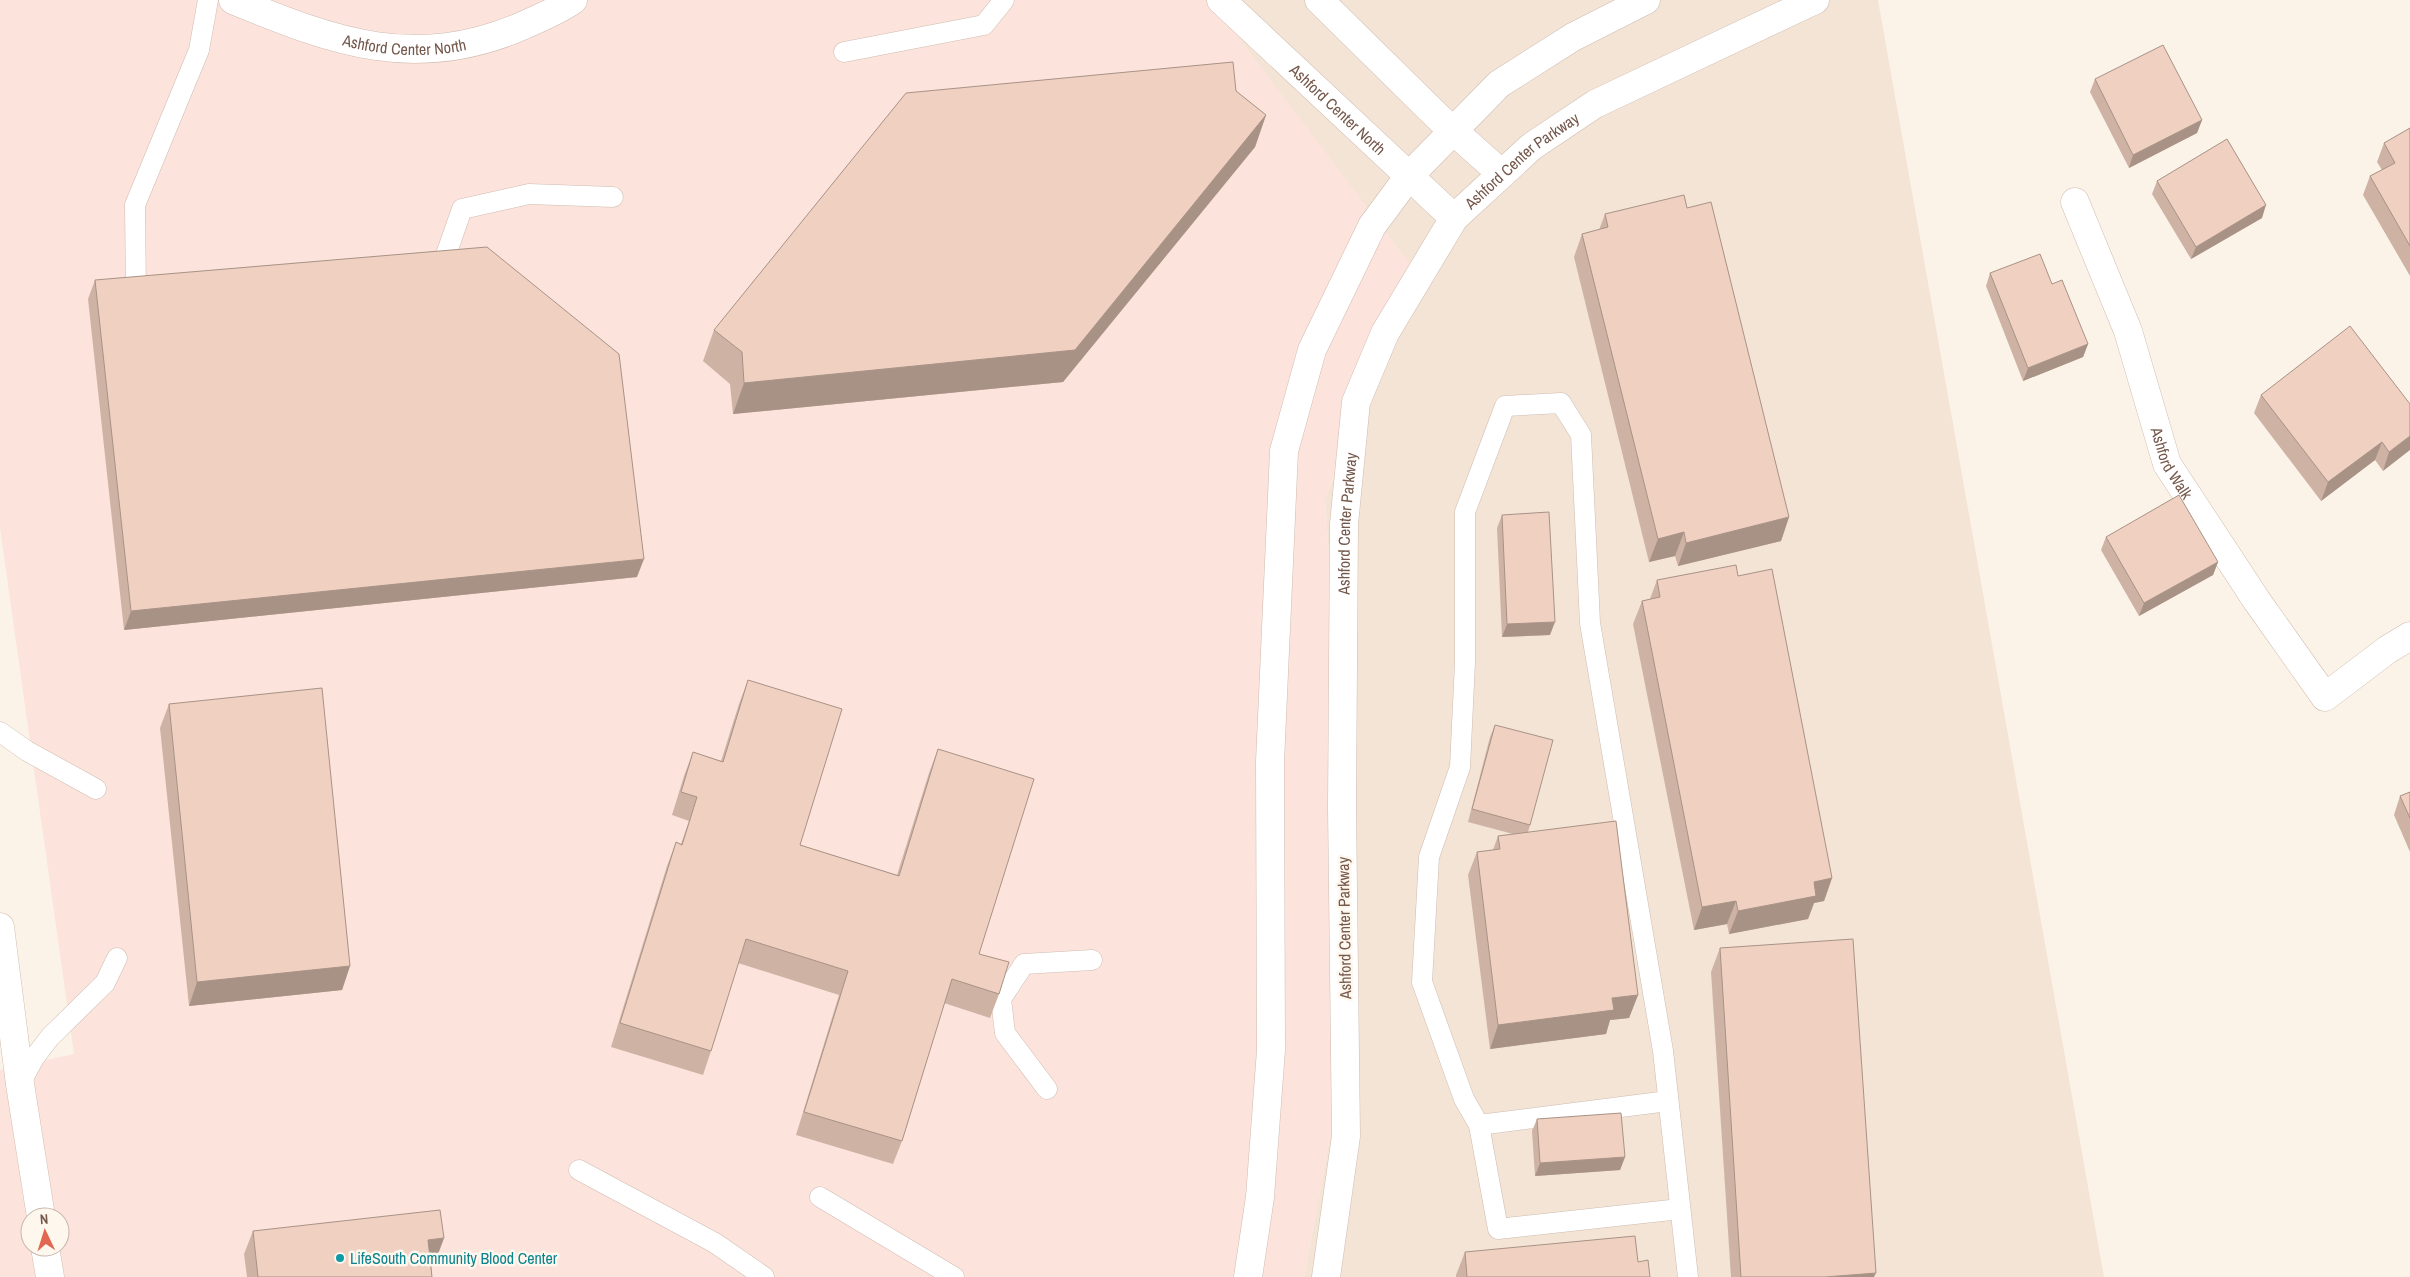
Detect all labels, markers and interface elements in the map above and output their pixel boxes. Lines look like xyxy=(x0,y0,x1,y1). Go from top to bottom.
street label: Ashford Center North xyxy=(340,28,468,60)
street label: Ashford Center North xyxy=(1284,58,1391,160)
street label: Ashford Center Parkway xyxy=(1459,107,1584,215)
street label: Ashford Walk xyxy=(2146,424,2198,504)
street label: Ashford Center Parkway xyxy=(1332,451,1362,596)
street label: Ashford Center Parkway xyxy=(1332,856,1356,1000)
north arrow xyxy=(20,1207,70,1257)
text: N xyxy=(39,1210,49,1228)
place label: LifeSouth Community Blood Center xyxy=(350,1247,558,1269)
marker: LifeSouth Community Blood Center xyxy=(334,1252,346,1264)

